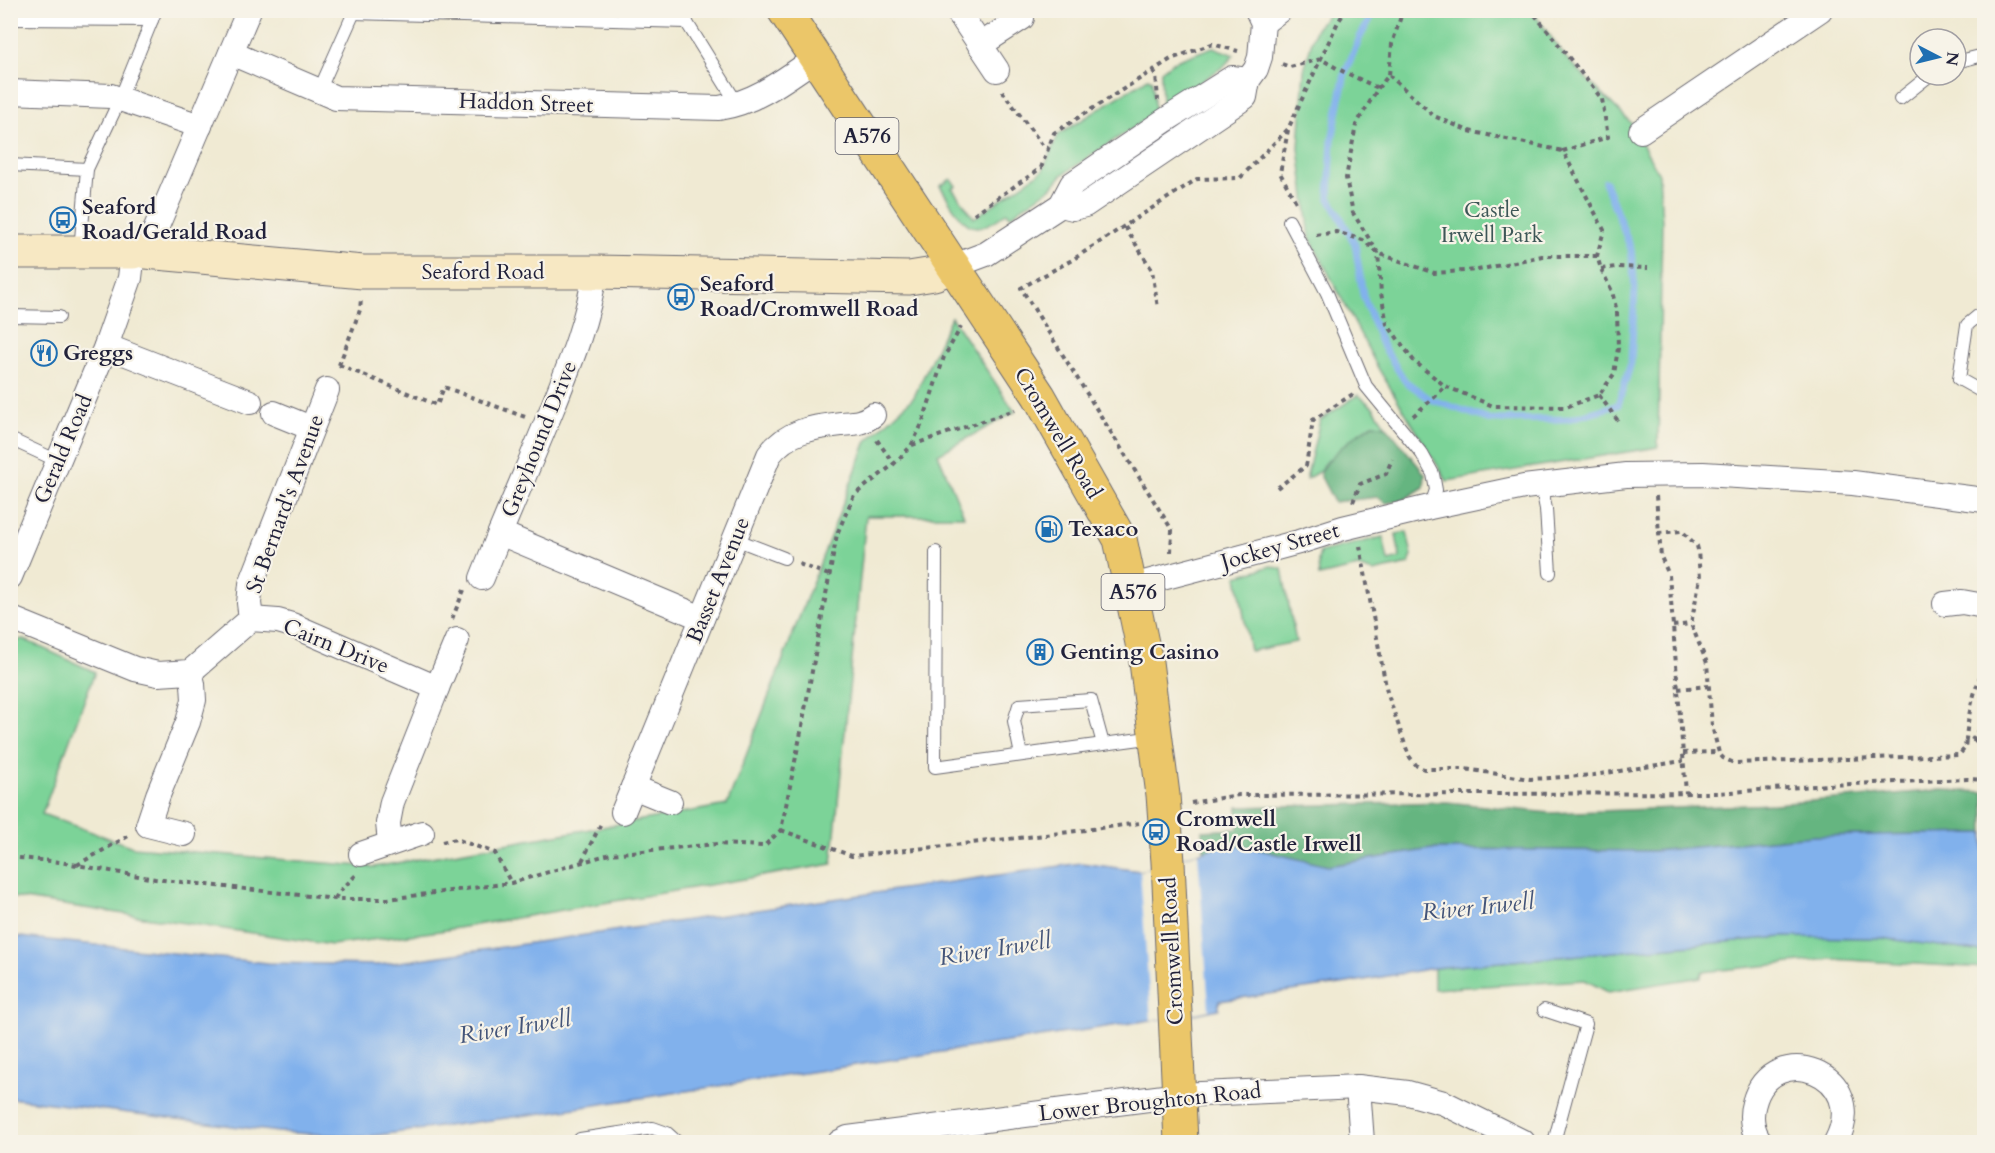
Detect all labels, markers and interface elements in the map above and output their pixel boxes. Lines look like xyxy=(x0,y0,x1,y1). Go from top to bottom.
north arrow xyxy=(1908,27,1968,87)
text: N xyxy=(1940,50,1964,67)
street label: Haddon Street xyxy=(458,86,594,120)
road number: A576 xyxy=(836,118,898,154)
place label: Seaford Road/Gerald Road xyxy=(82,192,268,247)
park label: Castle Irwell Park xyxy=(1441,195,1544,250)
bus stop icon: Seaford Road/Gerald Road xyxy=(48,205,78,235)
street label: Seaford Road xyxy=(421,257,545,287)
place label: Seaford Road/Cromwell Road xyxy=(700,269,919,324)
bus stop icon: Seaford Road/Cromwell Road xyxy=(666,282,696,312)
restaurant icon: Greggs xyxy=(29,338,59,368)
place label: Greggs xyxy=(63,338,133,368)
street label: Greyhound Drive xyxy=(494,356,584,522)
street label: Cromwell Road xyxy=(1007,362,1109,505)
street label: Gerald Road xyxy=(26,389,100,508)
street label: St Bernard's Avenue xyxy=(239,410,331,598)
street label: Basset Avenue xyxy=(679,513,757,647)
fuel station icon: Texaco xyxy=(1034,514,1064,544)
place label: Texaco xyxy=(1068,514,1138,544)
street label: Jockey Street xyxy=(1215,515,1343,578)
road number: A576 xyxy=(1102,574,1164,610)
street label: Cairn Drive xyxy=(278,611,394,681)
building icon: Genting Casino xyxy=(1025,637,1055,667)
place label: Genting Casino xyxy=(1060,637,1219,667)
place label: Cromwell Road/Castle Irwell xyxy=(1176,804,1362,859)
bus stop icon: Cromwell Road/Castle Irwell xyxy=(1141,817,1171,847)
street label: Cromwell Road xyxy=(1153,876,1191,1026)
water label: River Irwell xyxy=(1420,885,1537,929)
water label: River Irwell xyxy=(937,924,1055,974)
water label: River Irwell xyxy=(457,1002,575,1052)
street label: Lower Broughton Road xyxy=(1037,1075,1263,1129)

